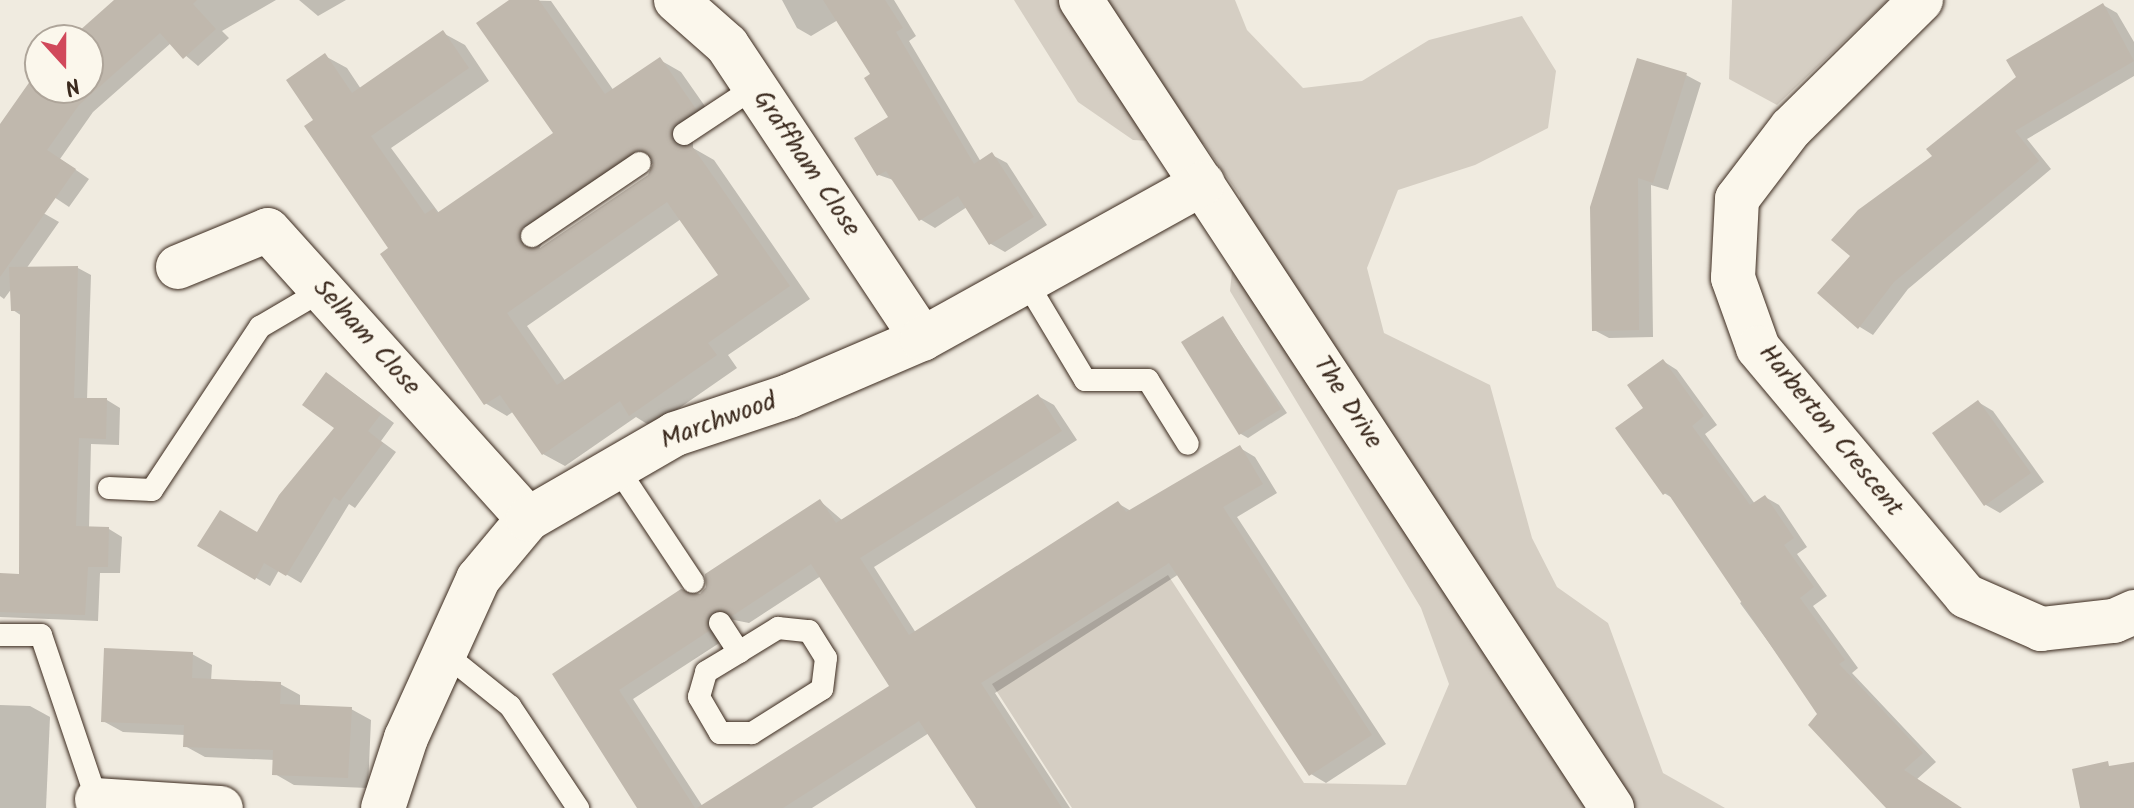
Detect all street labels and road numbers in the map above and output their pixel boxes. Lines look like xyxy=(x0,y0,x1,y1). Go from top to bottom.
street label: Graffham Close xyxy=(746,85,866,243)
street label: Selham Close xyxy=(306,273,426,403)
street label: Harberton Crescent xyxy=(1751,339,1909,523)
street label: The Drive xyxy=(1306,351,1388,455)
street label: Marchwood xyxy=(657,387,781,457)

